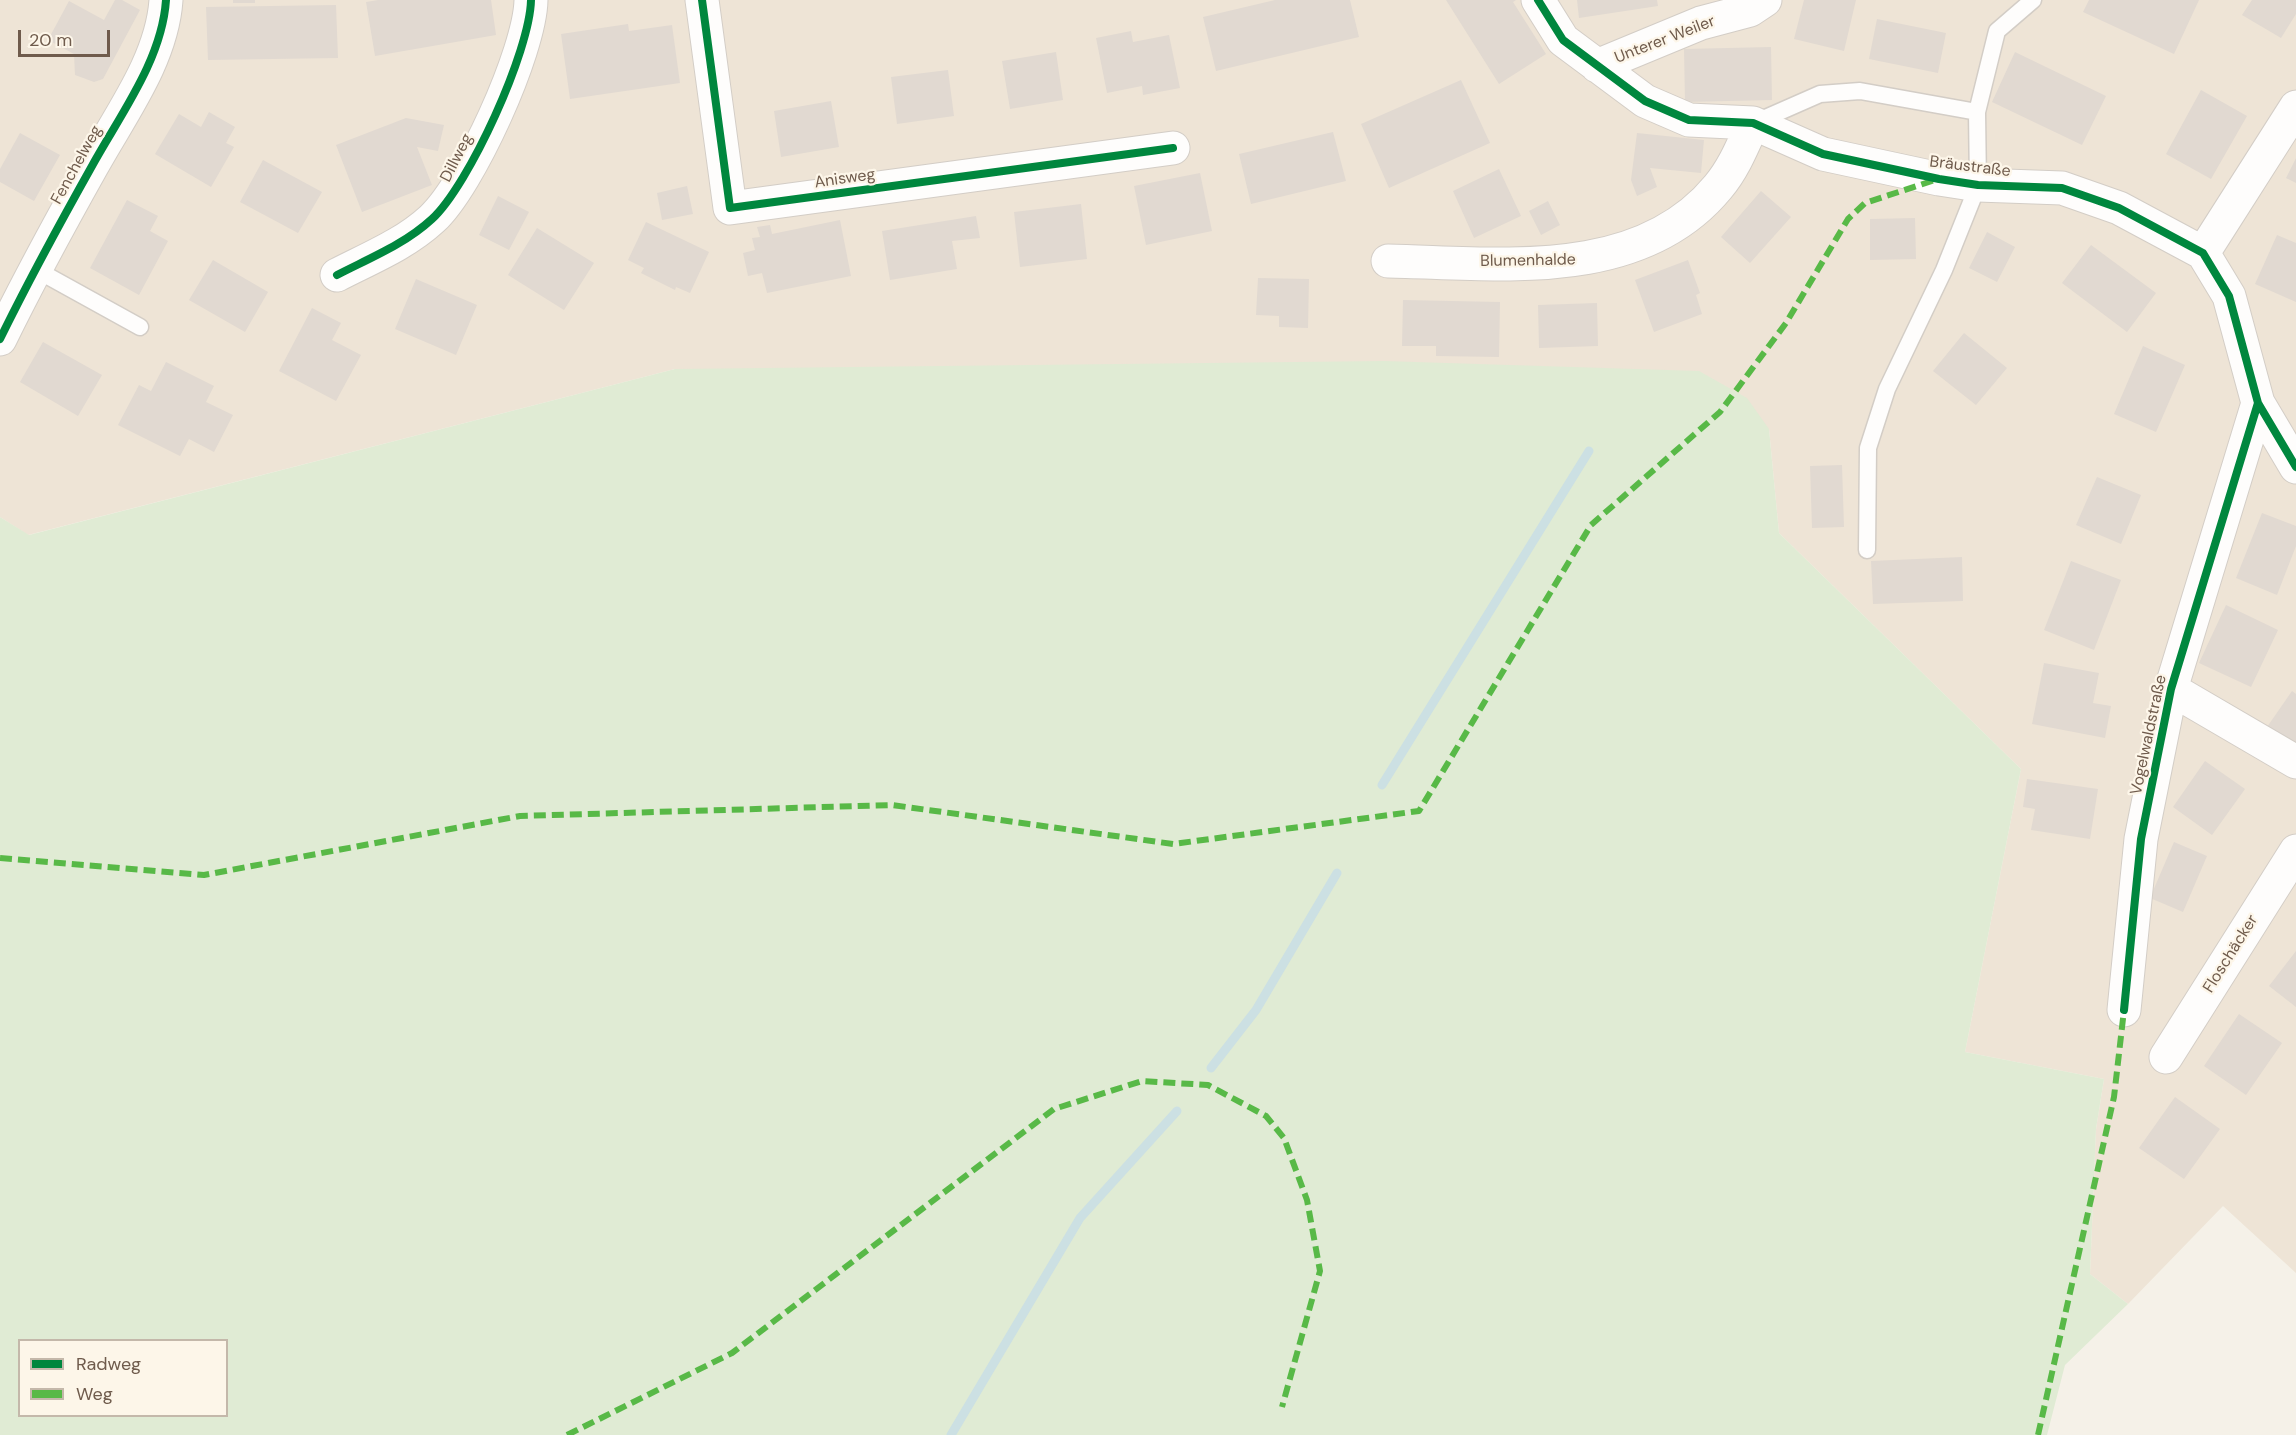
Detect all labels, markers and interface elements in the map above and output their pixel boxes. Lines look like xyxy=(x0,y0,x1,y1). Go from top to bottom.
street label: Unterer Weiler xyxy=(1612,12,1718,68)
scale bar xyxy=(21,18,112,56)
text: 20 m xyxy=(29,28,72,52)
street label: Fenchelweg xyxy=(47,122,107,208)
street label: Dillweg xyxy=(437,131,477,185)
street label: Bräustraße xyxy=(1928,153,2012,181)
street label: Anisweg xyxy=(813,165,877,193)
street label: Blumenhalde xyxy=(1480,251,1576,271)
street label: Vogelwaldstraße xyxy=(2127,673,2171,797)
street label: Floschäcker xyxy=(2199,911,2263,997)
legend xyxy=(18,1339,228,1417)
text: Radweg xyxy=(76,1352,141,1376)
text: Weg xyxy=(76,1382,113,1406)

